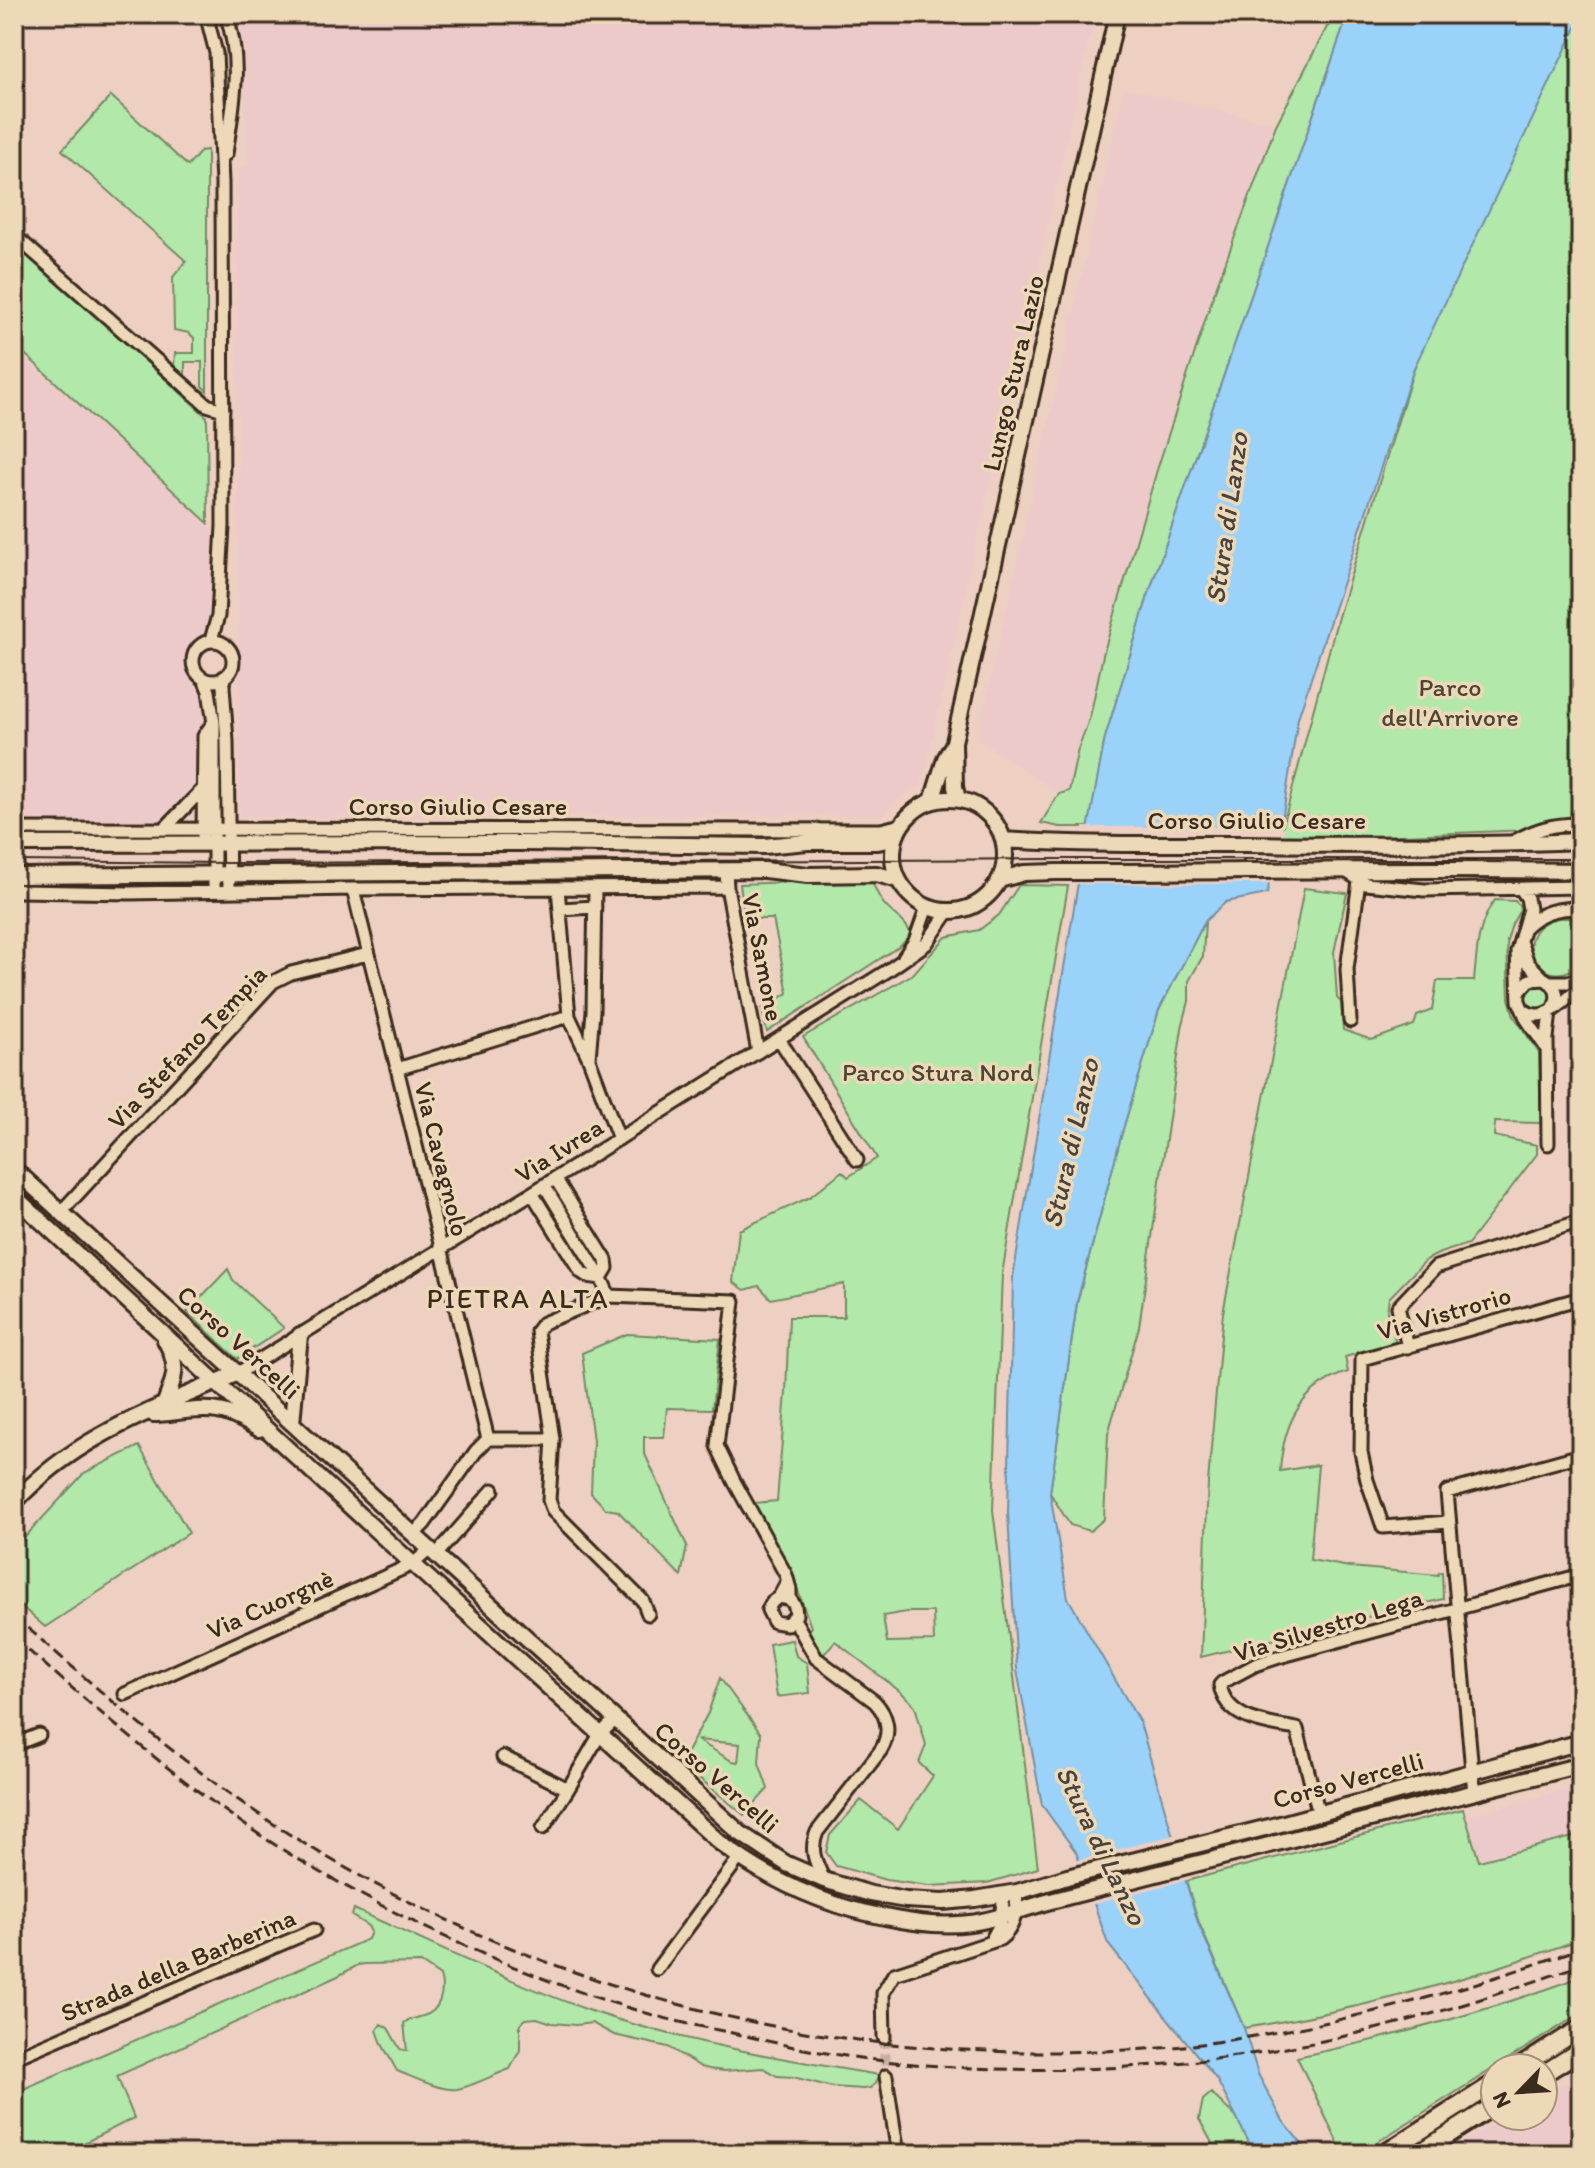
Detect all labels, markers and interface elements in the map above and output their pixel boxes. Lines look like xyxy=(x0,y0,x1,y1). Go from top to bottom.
street label: Lungo Stura Lazio xyxy=(975,272,1051,474)
water label: Stura di Lanzo xyxy=(1197,429,1255,606)
park label: Parco dell'Arrivore xyxy=(1381,671,1519,733)
street label: Corso Giulio Cesare xyxy=(349,790,567,822)
street label: Corso Giulio Cesare xyxy=(1148,804,1366,836)
street label: Via Samone xyxy=(735,890,791,1024)
street label: Via Stefano Tempia xyxy=(100,958,274,1136)
water label: Stura di Lanzo xyxy=(1034,1054,1106,1231)
park label: Parco Stura Nord xyxy=(842,1056,1034,1088)
street label: Via Cavagnolo xyxy=(407,1078,477,1240)
street label: Via Ivrea xyxy=(509,1110,610,1190)
street label: Corso Vercelli xyxy=(171,1278,307,1406)
street label: Via Vistrorio xyxy=(1373,1279,1515,1347)
district label: PIETRA ALTA xyxy=(426,1281,610,1315)
street label: Via Cuorgnè xyxy=(201,1562,339,1646)
street label: Via Silvestro Lega xyxy=(1229,1581,1427,1669)
street label: Corso Vercelli xyxy=(648,1714,786,1840)
street label: Corso Vercelli xyxy=(1269,1744,1427,1816)
water label: Stura di Lanzo xyxy=(1049,1760,1155,1931)
street label: Strada della Barberina xyxy=(56,1901,300,2029)
north arrow xyxy=(1479,2052,1559,2132)
text: N xyxy=(1486,2088,1517,2113)

